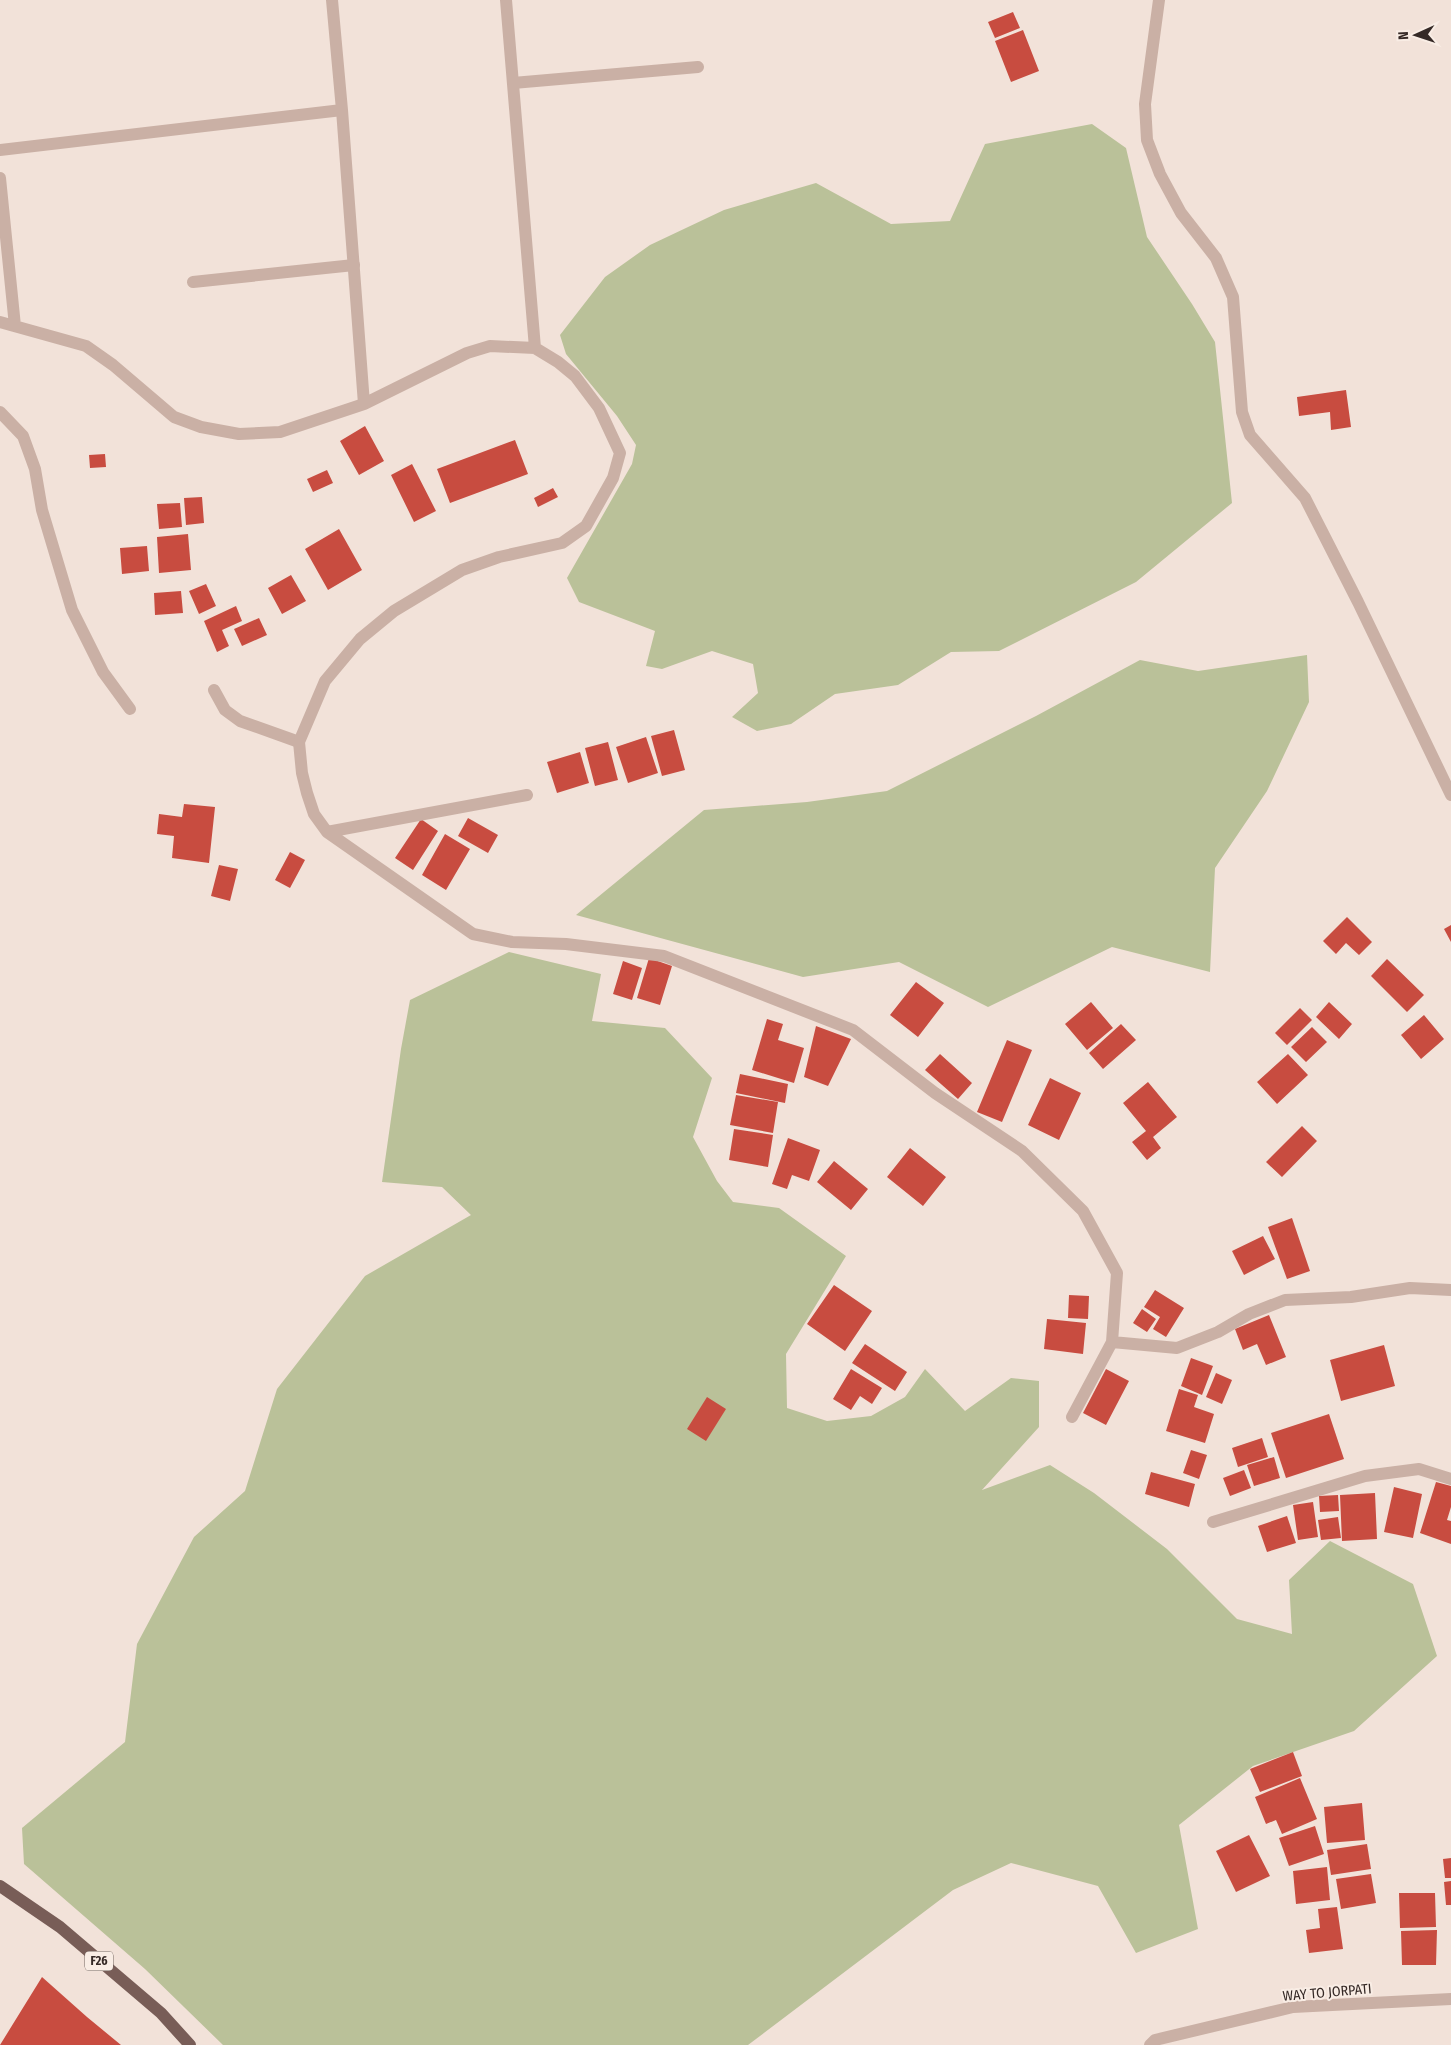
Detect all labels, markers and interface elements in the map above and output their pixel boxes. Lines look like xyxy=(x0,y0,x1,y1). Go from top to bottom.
north arrow xyxy=(1391,10,1441,60)
text: N xyxy=(1395,31,1412,40)
road number: F26 xyxy=(85,1952,113,1970)
street label: WAY TO JORPATI xyxy=(1282,1980,1372,2005)

